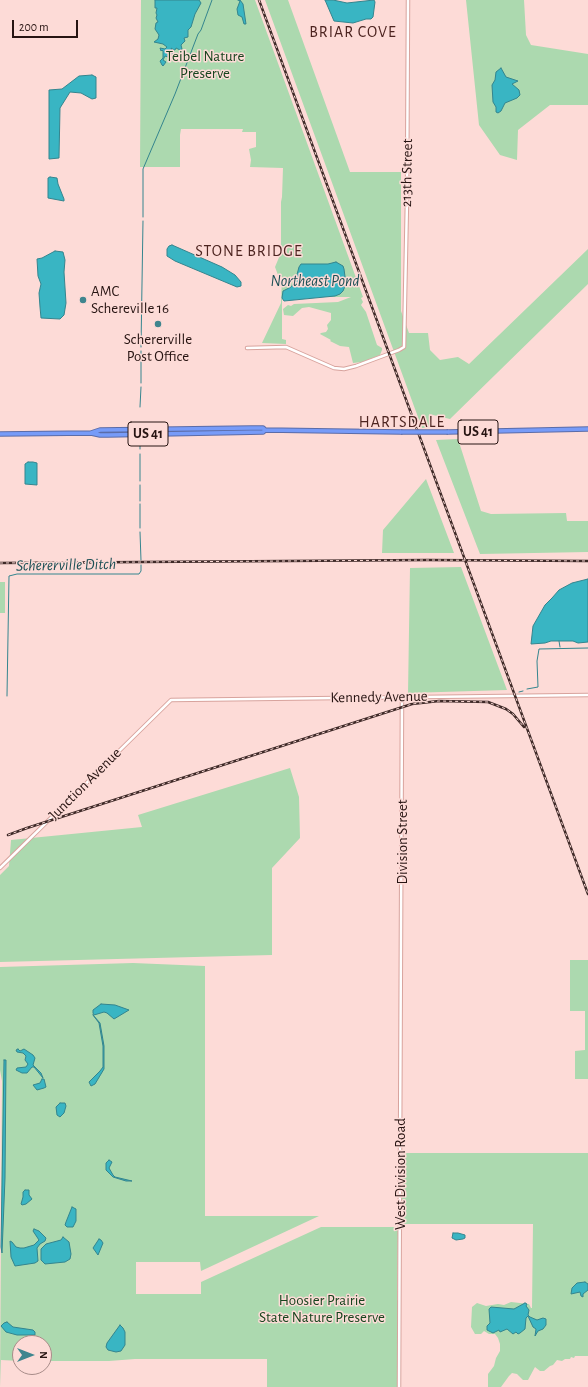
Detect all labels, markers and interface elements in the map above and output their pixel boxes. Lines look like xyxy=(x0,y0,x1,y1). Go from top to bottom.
scale bar xyxy=(14,12,80,38)
text: 200 m xyxy=(19,21,49,33)
district label: BRIAR COVE xyxy=(309,22,397,42)
park label: Teibel Nature Preserve xyxy=(166,47,244,82)
street label: 213th Street xyxy=(397,139,417,207)
district label: STONE BRIDGE xyxy=(195,241,303,261)
water label: Northeast Pond xyxy=(271,271,359,291)
place label: AMC Schereville 16 xyxy=(91,282,169,317)
marker: AMC Schereville 16 xyxy=(78,295,88,305)
marker: Schererville Post Office xyxy=(153,319,163,329)
place label: Schererville Post Office xyxy=(124,330,192,365)
district label: HARTSDALE xyxy=(359,412,445,432)
road number: US 41 xyxy=(458,420,498,444)
road number: US 41 xyxy=(128,422,168,446)
water label: Schererville Ditch xyxy=(16,555,116,575)
street label: Kennedy Avenue xyxy=(330,687,428,707)
street label: Junction Avenue xyxy=(45,744,125,824)
street label: Division Street xyxy=(393,799,411,885)
street label: West Division Road xyxy=(391,1118,409,1230)
park label: Hoosier Prairie State Nature Preserve xyxy=(259,1291,385,1326)
north arrow xyxy=(12,1335,52,1375)
text: N xyxy=(38,1351,49,1359)

